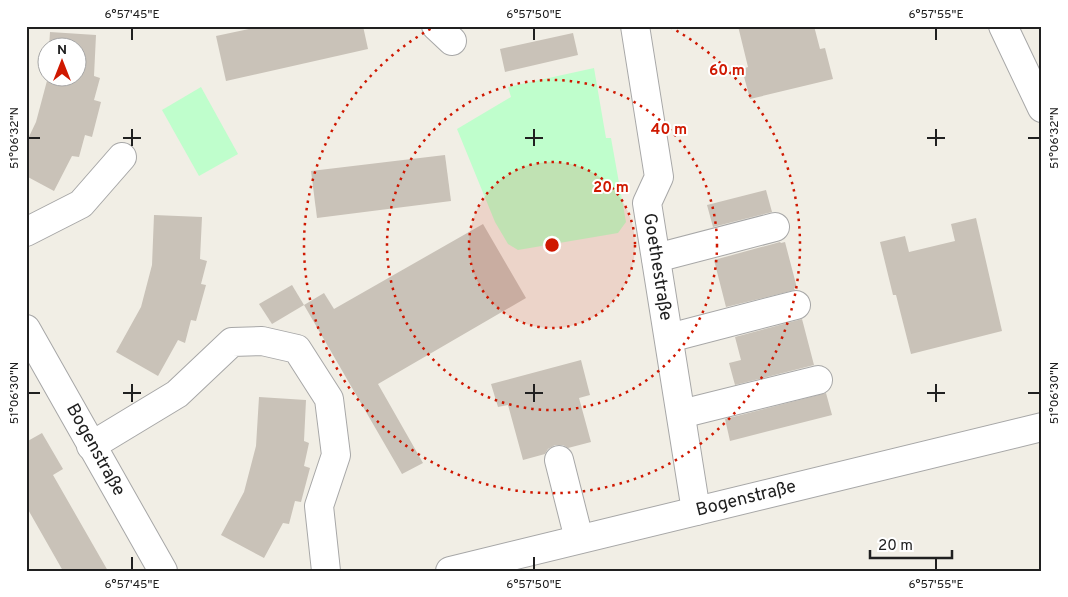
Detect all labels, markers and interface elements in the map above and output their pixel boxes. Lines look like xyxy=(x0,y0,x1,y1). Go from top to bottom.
text: 6°57'45"E xyxy=(104,7,160,23)
text: 6°57'50"E xyxy=(506,7,562,23)
text: 6°57'55"E xyxy=(908,7,964,23)
north arrow xyxy=(38,38,88,88)
text: N xyxy=(57,42,67,59)
text: 60 m xyxy=(709,62,745,81)
text: 51°06'32"N xyxy=(7,107,23,169)
text: 51°06'32"N xyxy=(1047,107,1063,169)
text: 40 m xyxy=(651,121,687,140)
text: 20 m xyxy=(593,179,629,198)
street label: Goethestraße xyxy=(637,212,677,322)
centre of rings xyxy=(543,236,561,254)
text: 51°06'30"N xyxy=(7,362,23,424)
text: 51°06'30"N xyxy=(1047,362,1063,424)
street label: Bogenstraße xyxy=(60,400,130,500)
street label: Bogenstraße xyxy=(694,475,798,523)
scale bar xyxy=(870,527,953,559)
text: 20 m xyxy=(878,537,913,556)
text: 6°57'45"E xyxy=(104,577,160,593)
text: 6°57'50"E xyxy=(506,577,562,593)
text: 6°57'55"E xyxy=(908,577,964,593)

